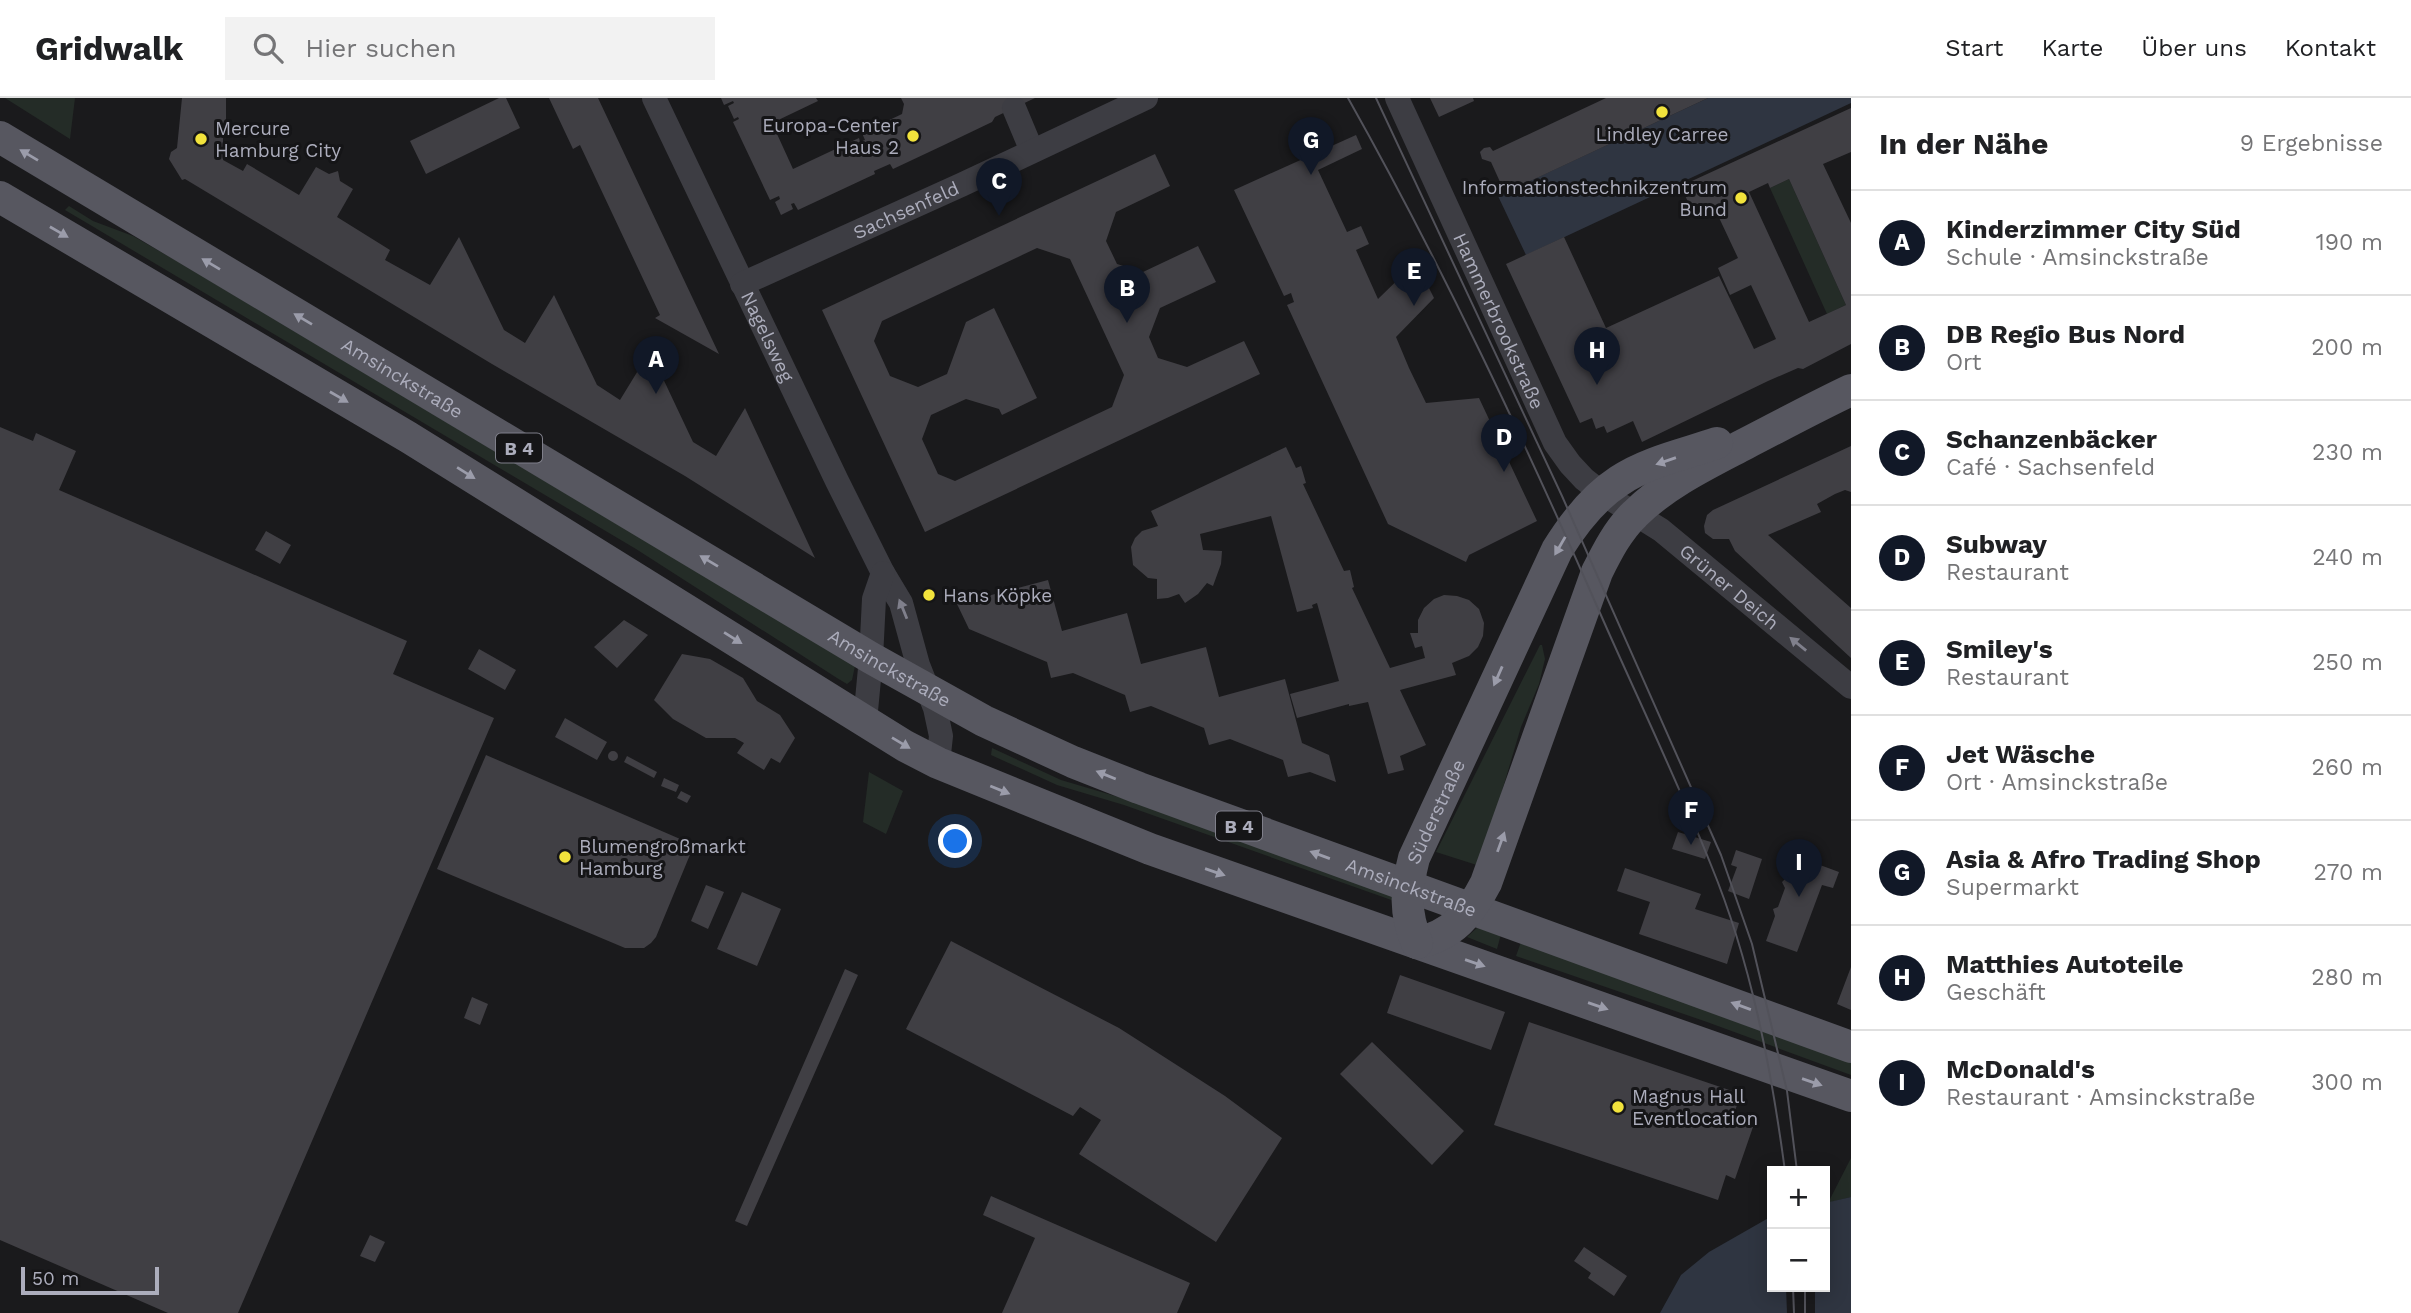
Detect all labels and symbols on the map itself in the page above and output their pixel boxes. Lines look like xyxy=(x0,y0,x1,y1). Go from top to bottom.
marker: Lindley Carree xyxy=(1654,104,1670,120)
place label: Europa-Center Haus 2 xyxy=(762,114,899,159)
place label: Mercure Hamburg City xyxy=(215,117,341,162)
pin: G xyxy=(1288,117,1334,175)
place label: Lindley Carree xyxy=(1595,123,1729,146)
marker: Europa-Center Haus 2 xyxy=(905,128,921,144)
marker: Mercure Hamburg City xyxy=(193,131,209,147)
one-way arrow xyxy=(20,149,39,161)
pin: C xyxy=(976,158,1022,216)
street label: Sachsenfeld xyxy=(849,176,963,244)
place label: Informationstechnikzentrum Bund xyxy=(1462,176,1727,221)
marker: Informationstechnikzentrum Bund xyxy=(1733,190,1749,206)
one-way arrow xyxy=(49,226,68,238)
street label: Hammerbrookstraße xyxy=(1449,229,1549,412)
pin: E xyxy=(1391,248,1437,306)
one-way arrow xyxy=(202,258,221,271)
pin: B xyxy=(1104,265,1150,323)
street label: Nagelsweg xyxy=(736,287,800,386)
one-way arrow xyxy=(294,313,313,325)
pin: H xyxy=(1574,327,1620,385)
street label: Amsinckstraße xyxy=(338,333,467,423)
pin: A xyxy=(633,336,679,394)
one-way arrow xyxy=(330,391,349,403)
pin: D xyxy=(1481,414,1527,472)
road number: B 4 xyxy=(496,434,542,462)
one-way arrow xyxy=(1656,456,1677,467)
one-way arrow xyxy=(457,466,476,479)
one-way arrow xyxy=(1554,537,1566,556)
street label: Grüner Deich xyxy=(1675,539,1784,634)
one-way arrow xyxy=(700,555,719,568)
place label: Hans Köpke xyxy=(943,584,1052,607)
marker: Hans Köpke xyxy=(921,587,937,603)
one-way arrow xyxy=(897,599,908,620)
street label: Amsinckstraße xyxy=(824,624,955,712)
one-way arrow xyxy=(723,631,743,644)
one-way arrow xyxy=(1790,637,1807,652)
one-way arrow xyxy=(1492,665,1503,686)
one-way arrow xyxy=(891,736,910,749)
street label: Süderstraße xyxy=(1401,756,1470,868)
one-way arrow xyxy=(1096,770,1117,781)
one-way arrow xyxy=(990,784,1011,795)
pin: F xyxy=(1668,787,1714,845)
road number: B 4 xyxy=(1216,812,1262,840)
your location xyxy=(938,824,972,858)
one-way arrow xyxy=(1496,832,1507,853)
place label: Blumengroßmarkt Hamburg xyxy=(579,835,746,880)
pin: I xyxy=(1776,839,1822,897)
marker: Blumengroßmarkt Hamburg xyxy=(557,849,573,865)
one-way arrow xyxy=(1309,849,1330,860)
street label: Amsinckstraße xyxy=(1343,853,1480,921)
one-way arrow xyxy=(1204,867,1225,878)
one-way arrow xyxy=(1464,958,1485,969)
one-way arrow xyxy=(1730,1000,1751,1011)
one-way arrow xyxy=(1587,1001,1608,1012)
one-way arrow xyxy=(1802,1077,1823,1088)
place label: Magnus Hall Eventlocation xyxy=(1632,1085,1758,1130)
marker: Magnus Hall Eventlocation xyxy=(1610,1099,1626,1115)
scale bar xyxy=(21,1264,159,1296)

